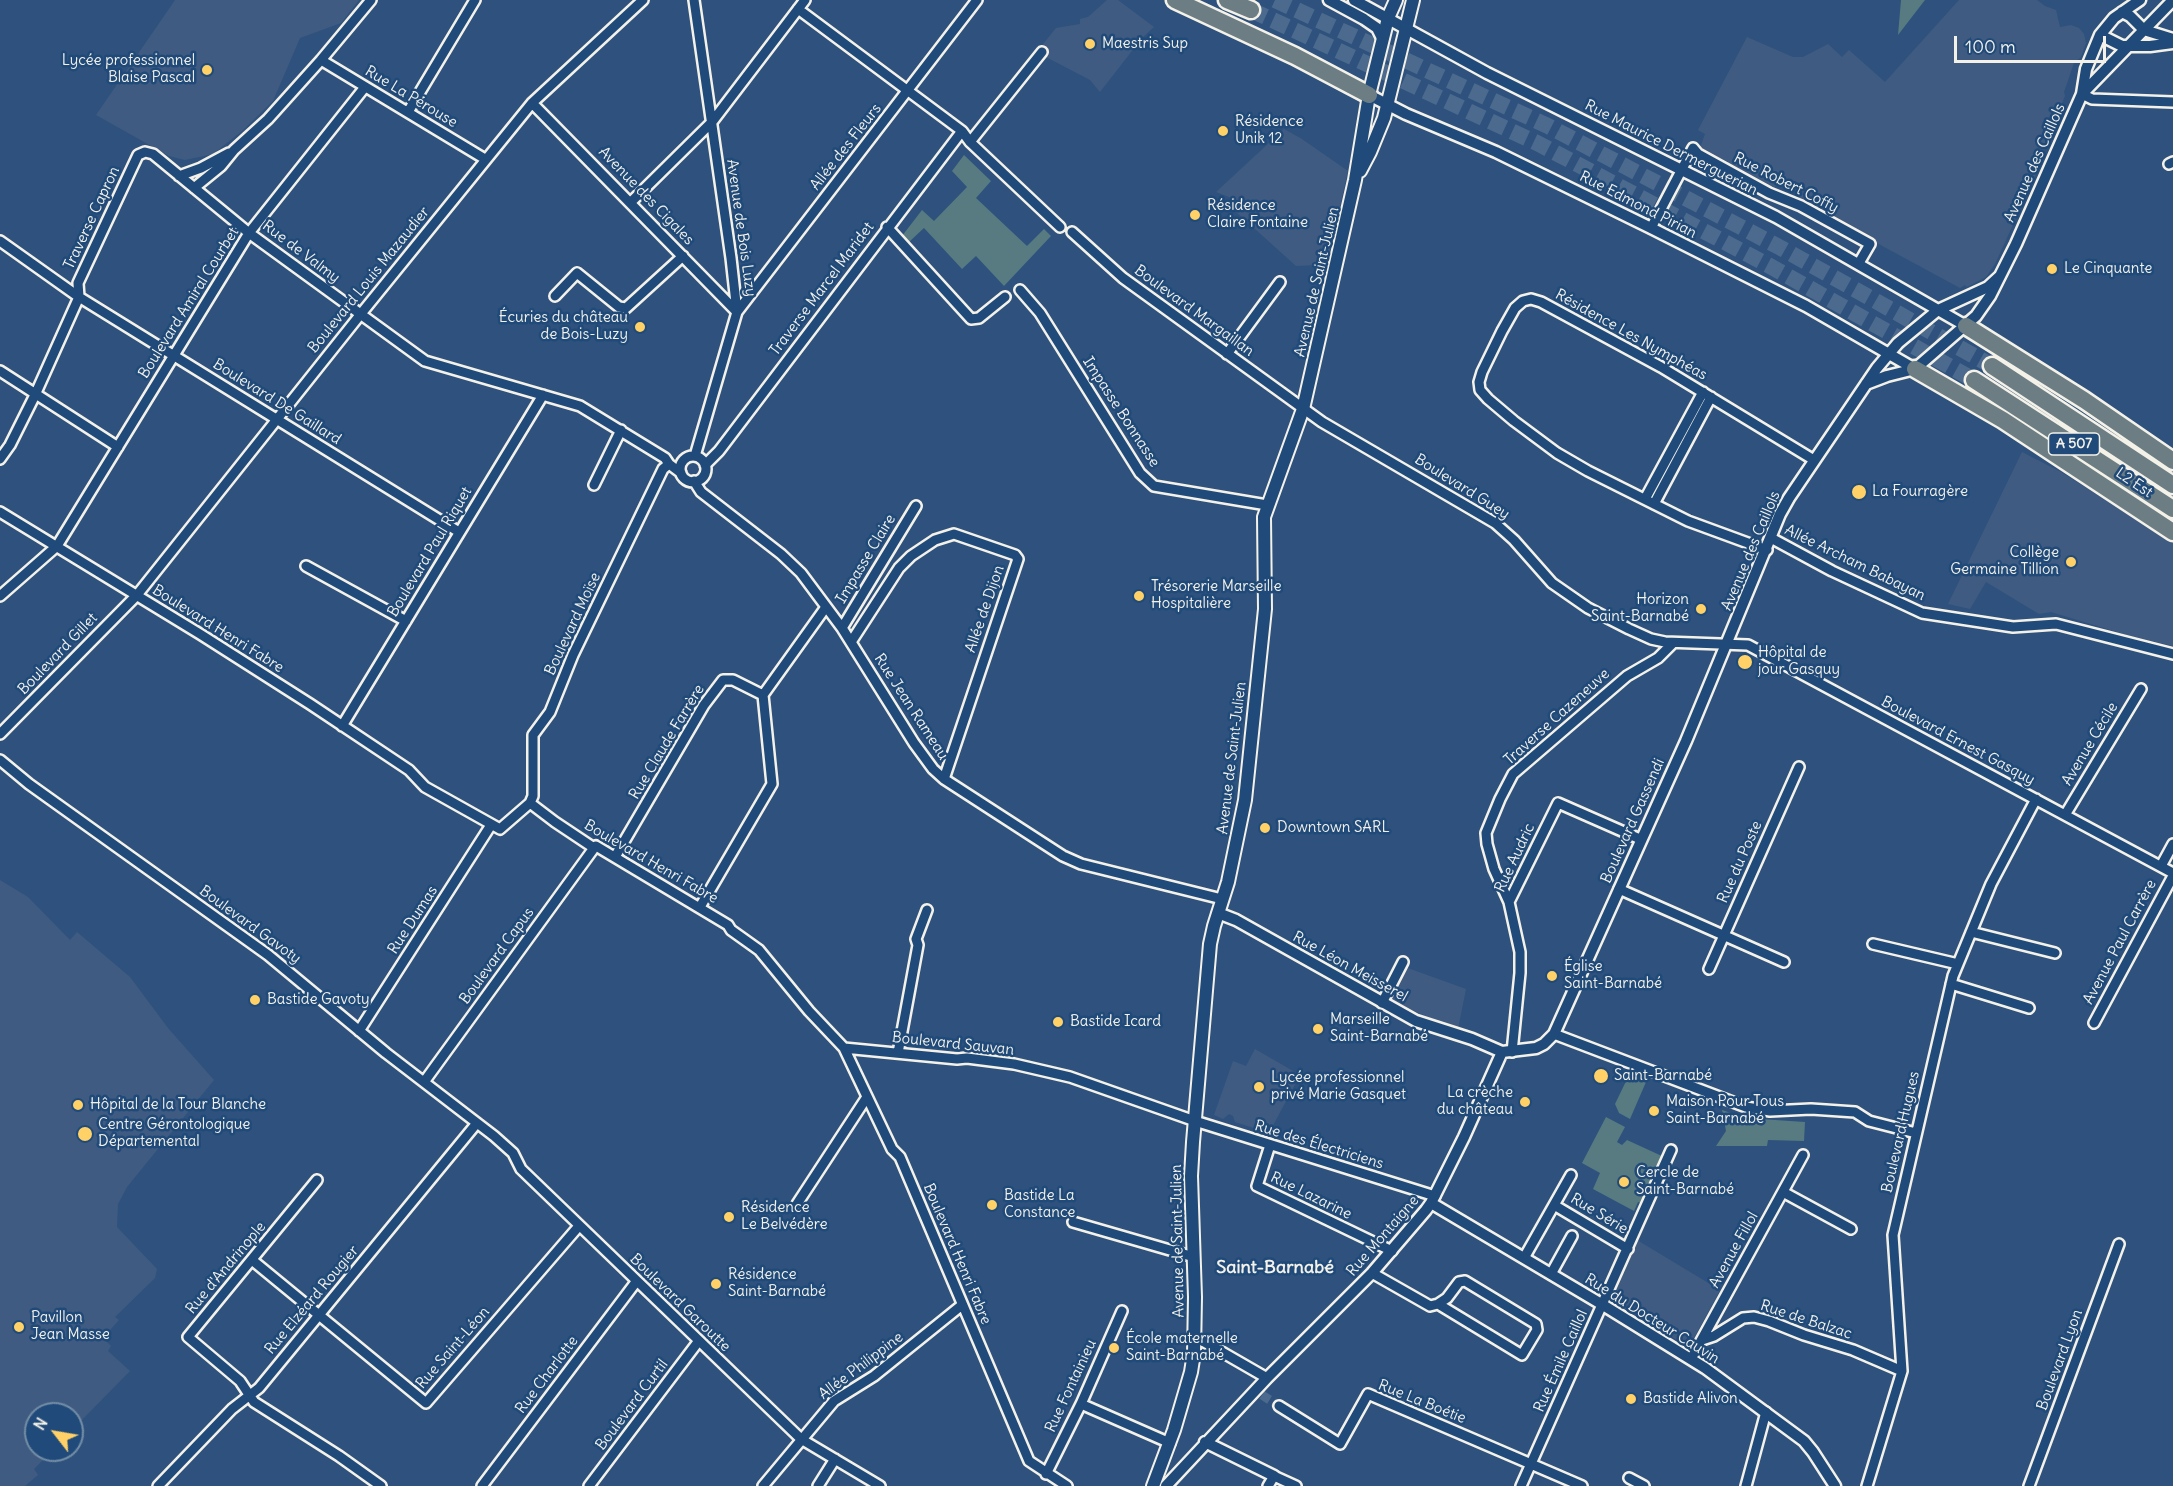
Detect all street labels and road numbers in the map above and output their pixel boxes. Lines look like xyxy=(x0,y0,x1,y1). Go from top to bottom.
street label: Rue La Pérouse xyxy=(362,62,460,132)
street label: Rue Maurice Dermerguerian xyxy=(1582,97,1760,199)
street label: Allée des Fleurs xyxy=(807,100,885,194)
street label: Avenue des Caillols xyxy=(2001,101,2069,225)
street label: Avenue des Cigales xyxy=(595,143,697,249)
street label: Rue Robert Coffy xyxy=(1731,149,1841,217)
street label: Avenue de Bois Luzy xyxy=(722,158,760,298)
street label: Traverse Capron xyxy=(60,164,124,272)
street label: Rue Edmond Pirian xyxy=(1576,168,1700,242)
street label: Boulevard Louis Mazaudier xyxy=(304,203,434,357)
street label: Avenue de Saint-Julien xyxy=(1291,205,1343,359)
street label: Rue de Valmy xyxy=(259,217,343,287)
street label: Traverse Marcel Maridet xyxy=(766,219,878,359)
street label: Boulevard Amiral Courbet xyxy=(135,224,243,382)
street label: Boulevard Margaillan xyxy=(1131,262,1257,360)
street label: Résidence Les Nymphéas xyxy=(1552,286,1710,384)
street label: Impasse Bonnasse xyxy=(1079,353,1163,471)
street label: Boulevard De Gaillard xyxy=(210,355,344,449)
road number: A 507 xyxy=(2048,433,2100,455)
street label: Boulevard Guey xyxy=(1411,451,1513,523)
street label: L2 Est xyxy=(2112,464,2156,502)
street label: Boulevard Paul Riquet xyxy=(384,484,476,620)
street label: Avenue des Caillols xyxy=(1718,489,1784,613)
street label: Impasse Claire xyxy=(832,511,900,607)
street label: Allée Archam Babayan xyxy=(1782,521,1928,605)
street label: Allée de Dijon xyxy=(962,563,1008,655)
street label: Boulevard Moïse xyxy=(541,570,605,678)
street label: Boulevard Henri Fabre xyxy=(149,581,287,677)
street label: Boulevard Gillet xyxy=(14,609,102,699)
street label: Rue Jean Rameau xyxy=(870,651,952,763)
street label: Traverse Cazeneuve xyxy=(1501,665,1613,769)
street label: Rue Claude Farrère xyxy=(626,681,708,803)
street label: Avenue de Saint-Julien xyxy=(1214,681,1250,835)
street label: Boulevard Ernest Gasquy xyxy=(1878,693,2038,789)
street label: Avenue Cécile xyxy=(2058,699,2122,789)
street label: Boulevard Gassendi xyxy=(1597,756,1669,886)
street label: Boulevard Henri Fabre xyxy=(581,816,721,908)
street label: Rue du Poste xyxy=(1714,818,1766,906)
street label: Rue Audric xyxy=(1491,821,1539,895)
street label: Avenue Paul Carrère xyxy=(2080,877,2160,1007)
street label: Boulevard Gavoty xyxy=(196,882,304,968)
street label: Rue Dumas xyxy=(384,883,442,957)
street label: Boulevard Capus xyxy=(456,904,538,1008)
street label: Rue Léon Meisserel xyxy=(1289,928,1411,1006)
street label: Boulevard Sauvan xyxy=(891,1029,1015,1059)
street label: Boulevard Hugues xyxy=(1878,1070,1924,1194)
street label: Rue des Électriciens xyxy=(1252,1117,1386,1173)
street label: Avenue de Saint-Julien xyxy=(1168,1164,1188,1318)
street label: Rue Lazarine xyxy=(1267,1169,1355,1223)
street label: Boulevard Henri Fabre xyxy=(919,1181,995,1327)
street label: Rue Série xyxy=(1567,1190,1631,1238)
street label: Rue Montaigne xyxy=(1343,1192,1423,1280)
street label: Avenue Fillol xyxy=(1706,1209,1762,1291)
street label: Rue d'Andrinople xyxy=(182,1218,270,1318)
street label: Rue Elzéard Rougier xyxy=(261,1242,363,1358)
street label: Boulevard Garoutte xyxy=(626,1250,734,1356)
street label: Rue du Docteur Cauvin xyxy=(1581,1270,1723,1368)
street label: Rue de Balzac xyxy=(1758,1297,1854,1343)
street label: Rue Saint-Léon xyxy=(413,1303,493,1393)
street label: Rue Émile Caillol xyxy=(1530,1307,1592,1415)
street label: Boulevard Lyon xyxy=(2033,1307,2087,1413)
street label: Allée Philippine xyxy=(815,1328,907,1404)
street label: Rue Charlotte xyxy=(512,1333,582,1417)
street label: Rue Fontainieu xyxy=(1042,1337,1100,1435)
street label: Boulevard Curtil xyxy=(592,1356,672,1454)
street label: Rue La Boétie xyxy=(1376,1376,1468,1428)

